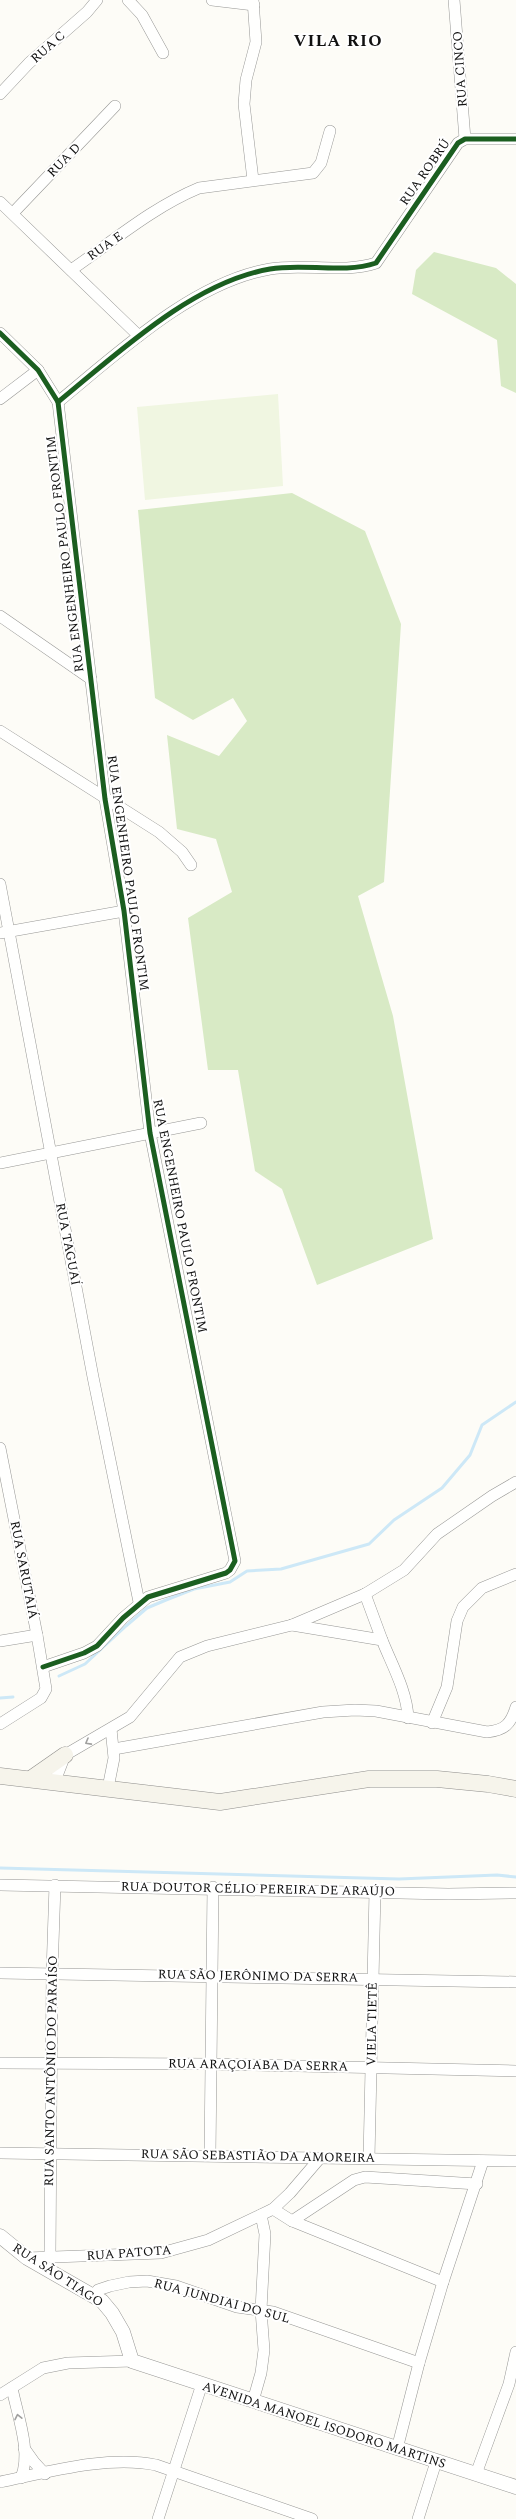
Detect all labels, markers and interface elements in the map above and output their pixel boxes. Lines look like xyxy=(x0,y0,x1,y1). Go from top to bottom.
street label: RUA C xyxy=(26,26,70,68)
district label: VILA RIO xyxy=(293,28,383,54)
street label: RUA CINCO xyxy=(447,30,473,108)
street label: RUA ROBRÚ xyxy=(394,134,456,210)
street label: RUA D xyxy=(42,138,86,182)
street label: RUA E xyxy=(83,226,127,266)
street label: RUA ENGENHEIRO PAULO FRONTIM xyxy=(41,435,89,673)
street label: RUA ENGENHEIRO PAULO FRONTIM xyxy=(102,754,154,992)
street label: RUA ENGENHEIRO PAULO FRONTIM xyxy=(147,1097,213,1335)
street label: RUA TAGUAÍ xyxy=(50,1201,86,1287)
street label: RUA SARUTAIÁ xyxy=(5,1519,43,1621)
one-way arrow xyxy=(85,1738,92,1745)
street label: RUA DOUTOR CÉLIO PEREIRA DE ARAÚJO xyxy=(121,1877,395,1901)
street label: RUA SANTO ANTÔNIO DO PARAÍSO xyxy=(39,1955,63,2187)
street label: RUA SÃO JERÔNIMO DA SERRA xyxy=(158,1964,358,1988)
street label: VIELA TIETÊ xyxy=(361,1982,383,2066)
street label: RUA ARAÇOIABA DA SERRA xyxy=(168,2053,348,2077)
street label: RUA SÃO SEBASTIÃO DA AMOREIRA xyxy=(141,2144,376,2168)
street label: RUA SÃO TIAGO xyxy=(9,2238,107,2312)
street label: RUA PATOTA xyxy=(86,2240,172,2266)
street label: RUA JUNDIAI DO SUL xyxy=(152,2273,292,2329)
street label: AVENIDA MANOEL ISODORO MARTINS xyxy=(200,2376,449,2474)
one-way arrow xyxy=(14,2414,23,2420)

